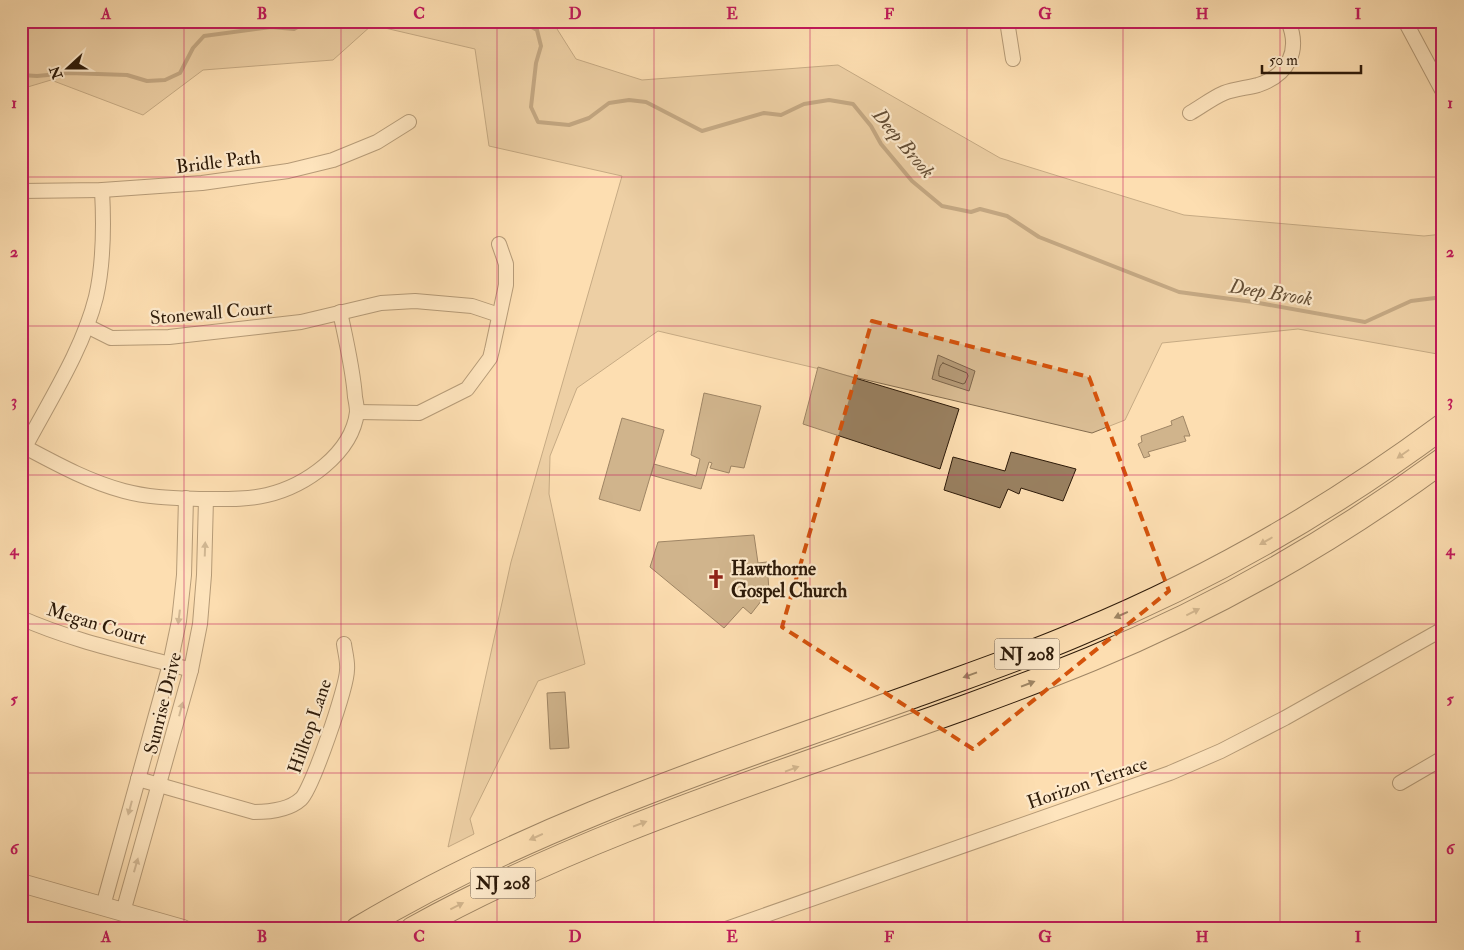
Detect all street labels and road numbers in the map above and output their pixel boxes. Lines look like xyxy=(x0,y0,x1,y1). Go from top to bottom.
street label: Bridle Path xyxy=(174,145,262,179)
street label: Stonewall Court xyxy=(149,296,273,330)
street label: Megan Court xyxy=(44,597,150,651)
road number: NJ 208 xyxy=(994,639,1060,670)
street label: Sunrise Drive xyxy=(139,650,187,757)
street label: Hilltop Lane xyxy=(283,676,338,777)
street label: Horizon Terrace xyxy=(1024,751,1151,815)
road number: NJ 208 xyxy=(470,868,536,898)

